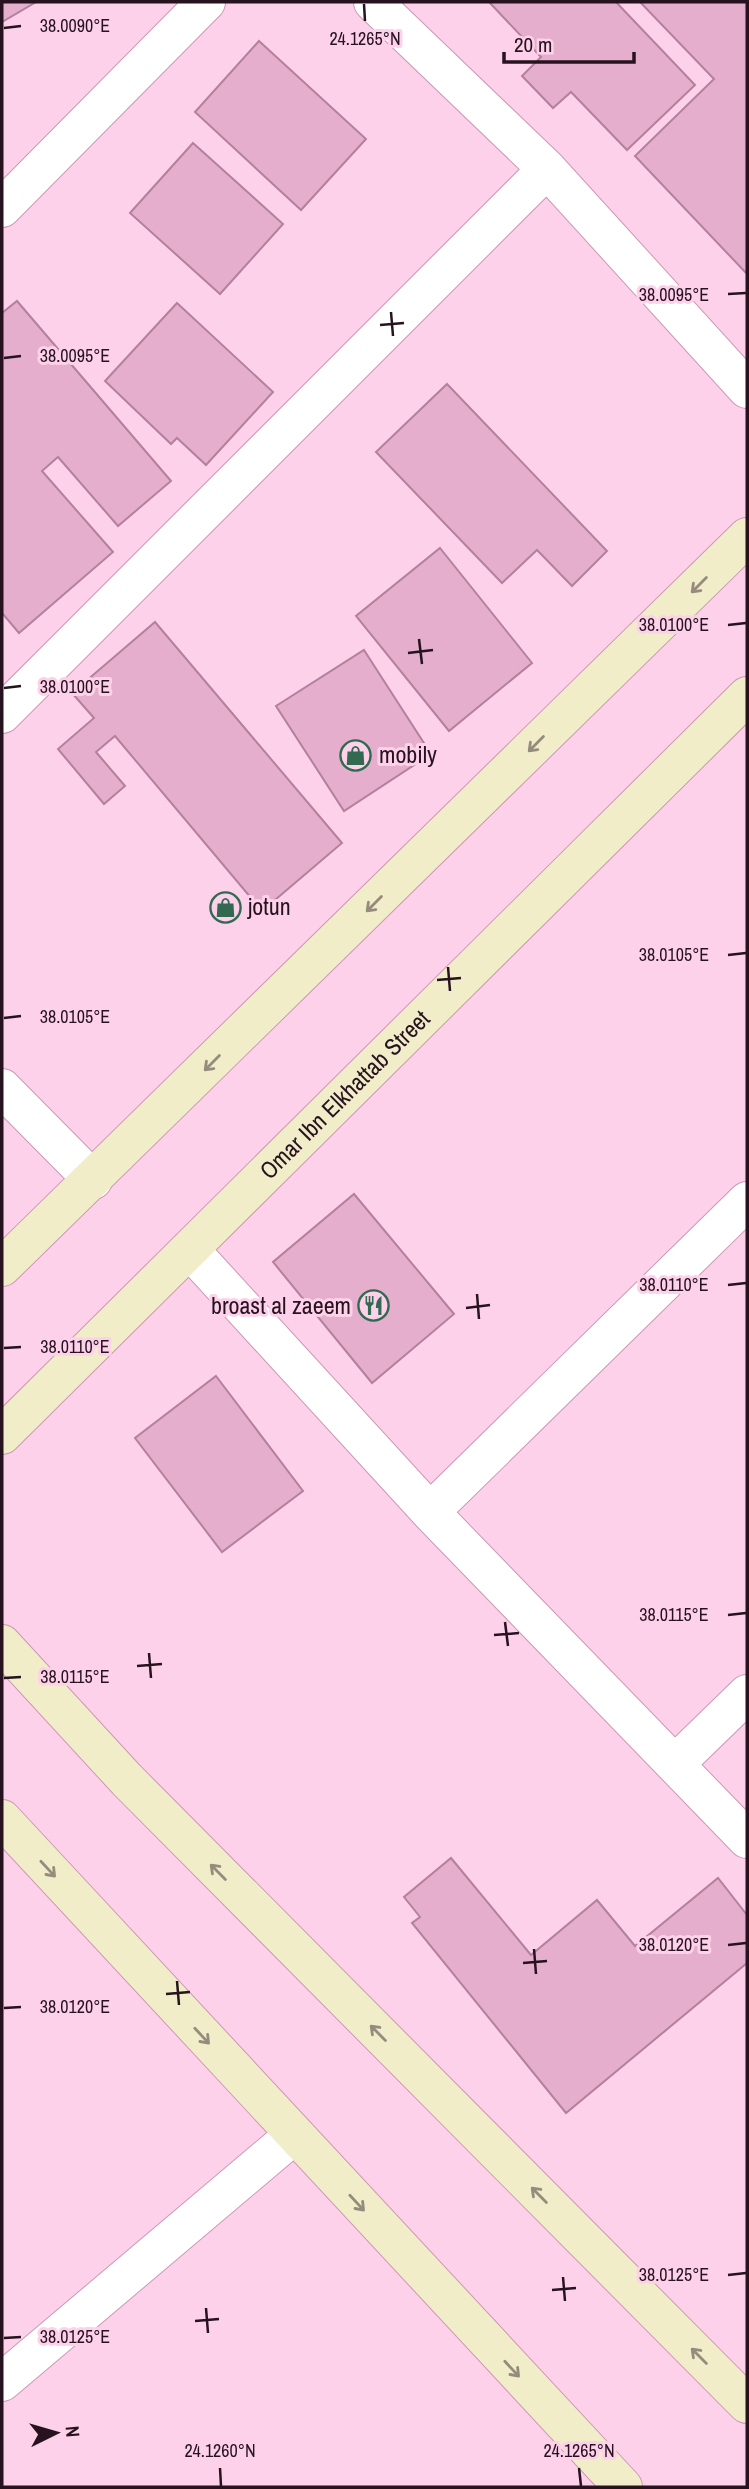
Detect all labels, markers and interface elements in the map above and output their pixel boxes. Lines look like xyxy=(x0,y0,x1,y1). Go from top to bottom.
text: 38.0090°E xyxy=(40,13,110,38)
scale bar xyxy=(504,21,634,65)
text: 24.1265°N xyxy=(329,26,401,51)
text: 20 m xyxy=(514,30,552,59)
text: 38.0095°E xyxy=(639,282,709,307)
text: 38.0095°E xyxy=(40,343,110,368)
one-way arrow xyxy=(690,576,707,593)
text: 38.0100°E xyxy=(639,612,709,637)
text: 38.0100°E xyxy=(40,674,110,699)
one-way arrow xyxy=(528,736,545,753)
shop icon: mobily xyxy=(339,738,373,772)
place label: mobily xyxy=(379,738,437,770)
shop icon: jotun xyxy=(208,890,242,924)
place label: jotun xyxy=(247,890,291,922)
one-way arrow xyxy=(366,895,383,912)
text: 38.0105°E xyxy=(639,942,709,967)
street label: Omar Ibn Elkhattab Street xyxy=(252,1002,437,1186)
text: 38.0105°E xyxy=(40,1004,110,1029)
one-way arrow xyxy=(204,1055,221,1072)
text: 38.0110°E xyxy=(639,1272,709,1297)
place label: broast al zaeem xyxy=(211,1289,351,1321)
restaurant icon: broast al zaeem xyxy=(357,1289,391,1323)
text: 38.0110°E xyxy=(40,1334,110,1359)
text: 38.0115°E xyxy=(639,1602,709,1627)
text: 38.0115°E xyxy=(40,1664,110,1689)
one-way arrow xyxy=(40,1860,57,1877)
one-way arrow xyxy=(210,1863,227,1880)
text: 38.0120°E xyxy=(639,1932,709,1957)
text: 38.0120°E xyxy=(40,1994,110,2019)
one-way arrow xyxy=(370,2025,387,2042)
one-way arrow xyxy=(194,2027,211,2044)
one-way arrow xyxy=(530,2186,547,2203)
one-way arrow xyxy=(349,2194,365,2212)
text: 38.0125°E xyxy=(639,2262,709,2287)
text: 38.0125°E xyxy=(40,2324,110,2349)
one-way arrow xyxy=(691,2348,708,2365)
one-way arrow xyxy=(504,2360,521,2377)
north arrow xyxy=(21,2398,91,2468)
text: N xyxy=(59,2425,86,2438)
text: 24.1260°N xyxy=(184,2438,256,2463)
text: 24.1265°N xyxy=(543,2438,615,2463)

